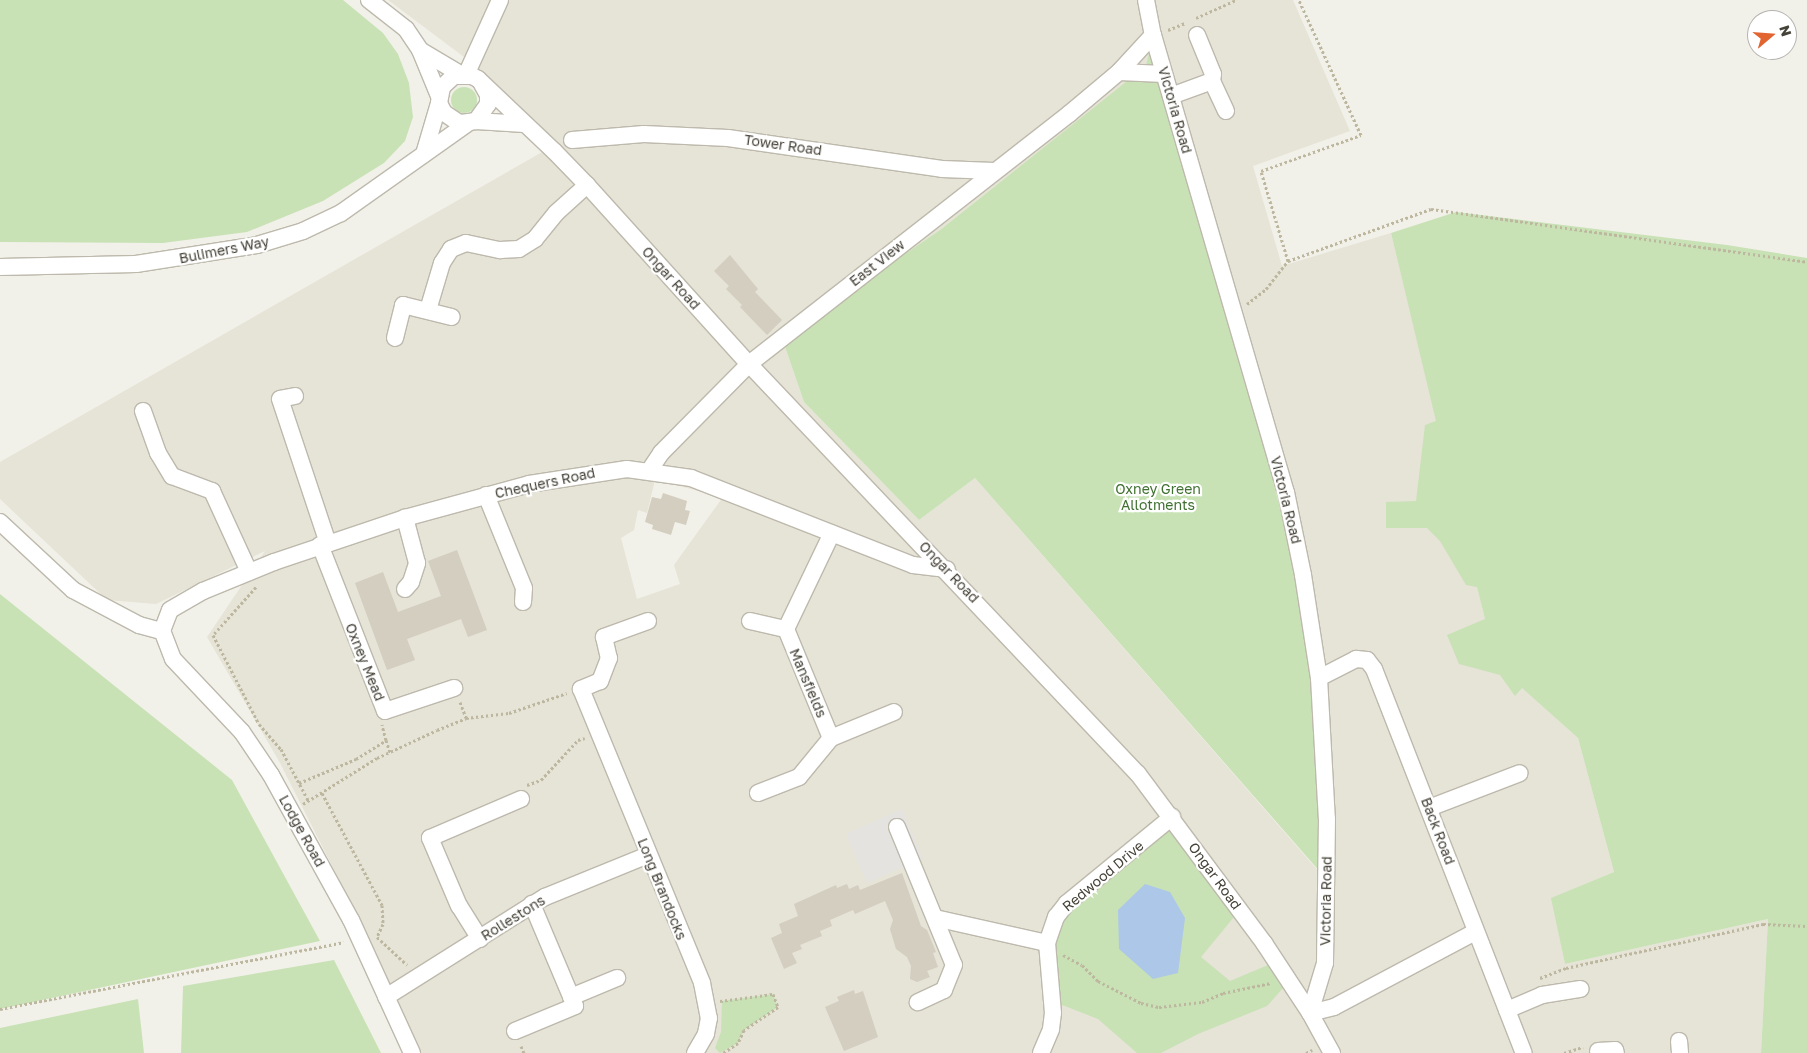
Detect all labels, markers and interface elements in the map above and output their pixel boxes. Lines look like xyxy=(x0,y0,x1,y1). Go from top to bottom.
north arrow xyxy=(1747,10,1797,60)
text: N xyxy=(1776,23,1796,38)
street label: Victoria Road xyxy=(1155,65,1195,155)
street label: Tower Road xyxy=(743,131,823,159)
street label: Bulimers Way xyxy=(178,233,270,267)
street label: East View xyxy=(846,236,908,290)
street label: Ongar Road xyxy=(638,243,704,313)
street label: Victoria Road xyxy=(1267,454,1305,546)
street label: Chequers Road xyxy=(493,464,597,502)
park label: Oxney Green Allotments xyxy=(1115,481,1201,514)
street label: Ongar Road xyxy=(916,538,982,606)
street label: Oxney Mead xyxy=(342,621,388,703)
street label: Mansfields xyxy=(786,646,830,720)
street label: Lodge Road xyxy=(275,792,329,870)
street label: Back Road xyxy=(1418,795,1458,867)
street label: Long Brandocks xyxy=(634,836,690,942)
street label: Redwood Drive xyxy=(1059,837,1147,915)
street label: Ongar Road xyxy=(1185,839,1245,913)
street label: Victoria Road xyxy=(1317,856,1335,946)
street label: Rollestons xyxy=(478,892,548,944)

